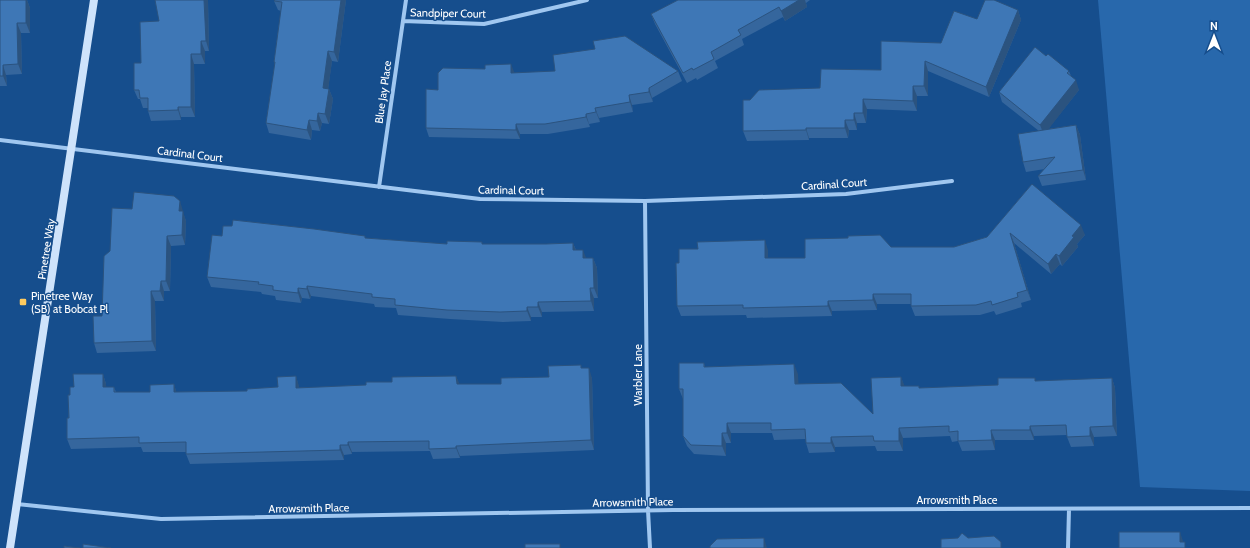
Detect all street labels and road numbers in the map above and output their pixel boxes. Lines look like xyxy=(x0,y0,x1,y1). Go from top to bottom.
street label: Sandpiper Court xyxy=(410,5,486,21)
street label: Blue Jay Place xyxy=(372,59,394,124)
street label: Cardinal Court xyxy=(156,143,224,165)
street label: Cardinal Court xyxy=(801,175,868,193)
street label: Cardinal Court xyxy=(478,182,544,198)
street label: Pinetree Way xyxy=(34,217,58,281)
street label: Warbler Lane xyxy=(631,344,645,406)
street label: Arrowsmith Place xyxy=(917,493,998,507)
street label: Arrowsmith Place xyxy=(592,494,674,510)
street label: Arrowsmith Place xyxy=(268,500,350,516)

